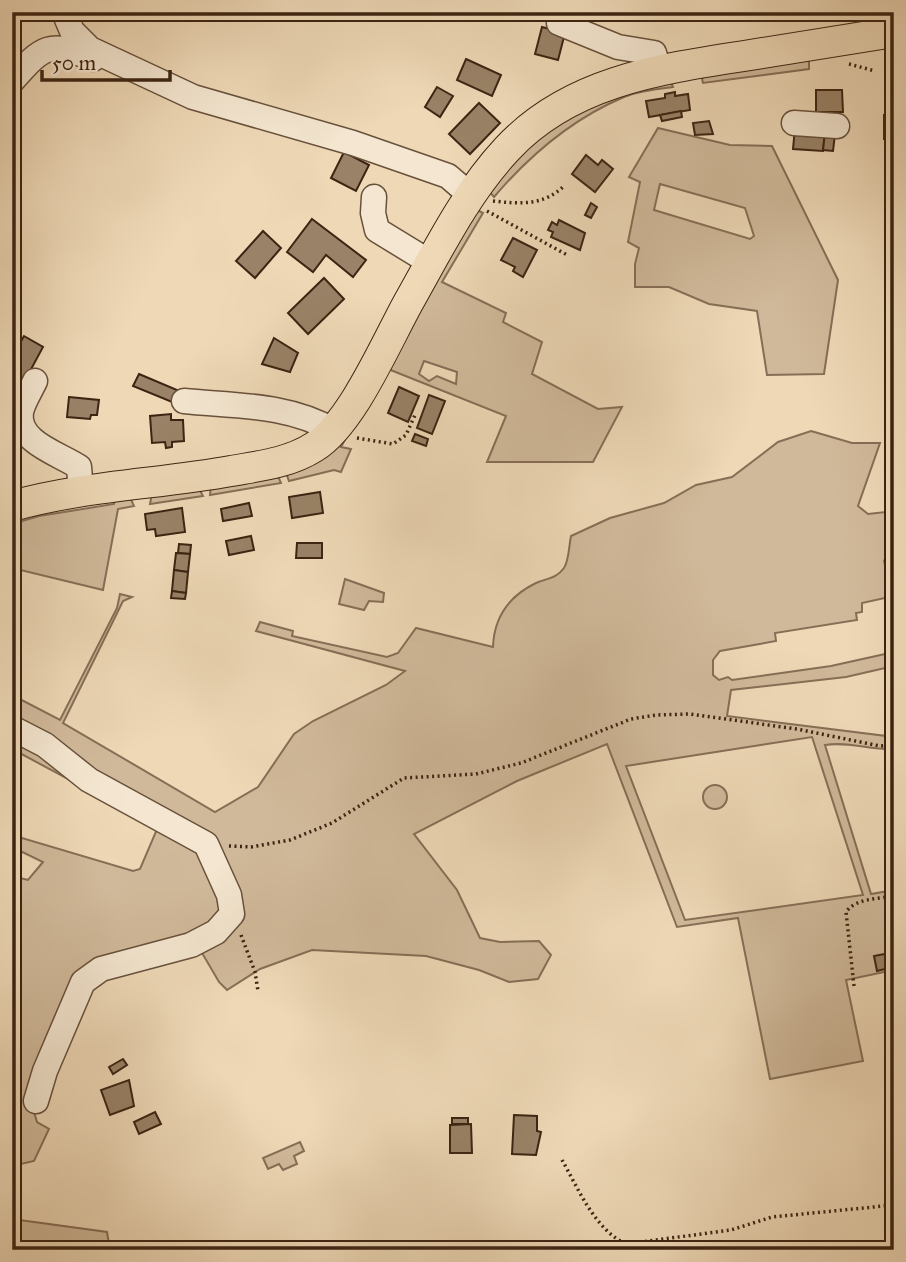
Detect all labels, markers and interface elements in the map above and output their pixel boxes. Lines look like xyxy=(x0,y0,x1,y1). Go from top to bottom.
scale bar xyxy=(42,38,170,82)
text: 50 m xyxy=(52,50,97,76)

